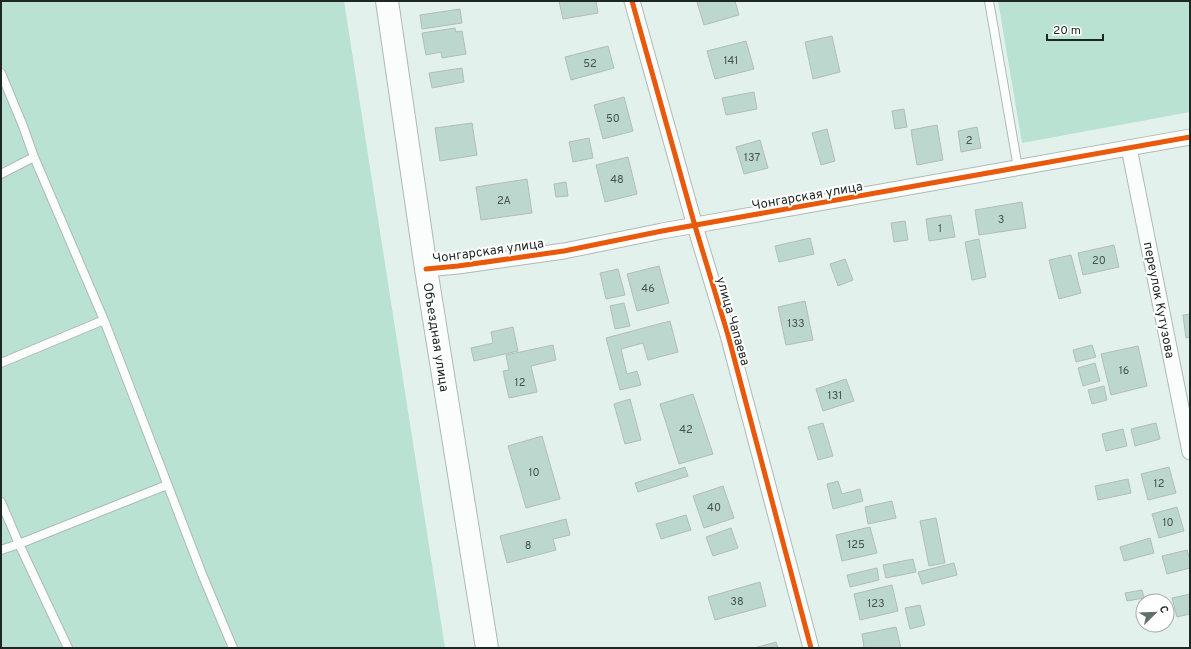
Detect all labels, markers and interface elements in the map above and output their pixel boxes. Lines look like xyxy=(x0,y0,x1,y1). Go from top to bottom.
scale bar xyxy=(1047,16,1103,42)
text: 20 m xyxy=(1053,23,1081,39)
house number: 141 xyxy=(724,54,738,68)
house number: 52 xyxy=(583,57,597,71)
house number: 50 xyxy=(606,112,620,126)
house number: 2 xyxy=(966,134,972,148)
house number: 137 xyxy=(744,151,760,165)
house number: 48 xyxy=(610,173,624,187)
street label: Чонгарская улица xyxy=(751,179,864,215)
house number: 2А xyxy=(497,194,511,208)
house number: 3 xyxy=(998,213,1004,227)
house number: 1 xyxy=(938,222,942,236)
street label: Чонгарская улица xyxy=(431,236,545,268)
street label: переулок Кутузова xyxy=(1139,241,1177,360)
house number: 20 xyxy=(1092,254,1106,268)
street label: улица Чапаева xyxy=(712,275,752,368)
street label: Объездная улица xyxy=(419,282,452,393)
house number: 46 xyxy=(641,282,655,296)
house number: 133 xyxy=(787,317,805,331)
house number: 16 xyxy=(1119,364,1129,378)
house number: 12 xyxy=(515,376,525,390)
house number: 131 xyxy=(828,389,842,403)
house number: 42 xyxy=(679,423,693,437)
house number: 10 xyxy=(528,466,540,480)
house number: 12 xyxy=(1154,477,1164,491)
house number: 40 xyxy=(707,501,721,515)
house number: 10 xyxy=(1162,516,1174,530)
house number: 125 xyxy=(847,538,865,552)
house number: 8 xyxy=(525,539,531,553)
north arrow xyxy=(1135,593,1175,633)
house number: 38 xyxy=(730,595,744,609)
house number: 123 xyxy=(867,597,885,611)
text: С xyxy=(1155,604,1171,615)

